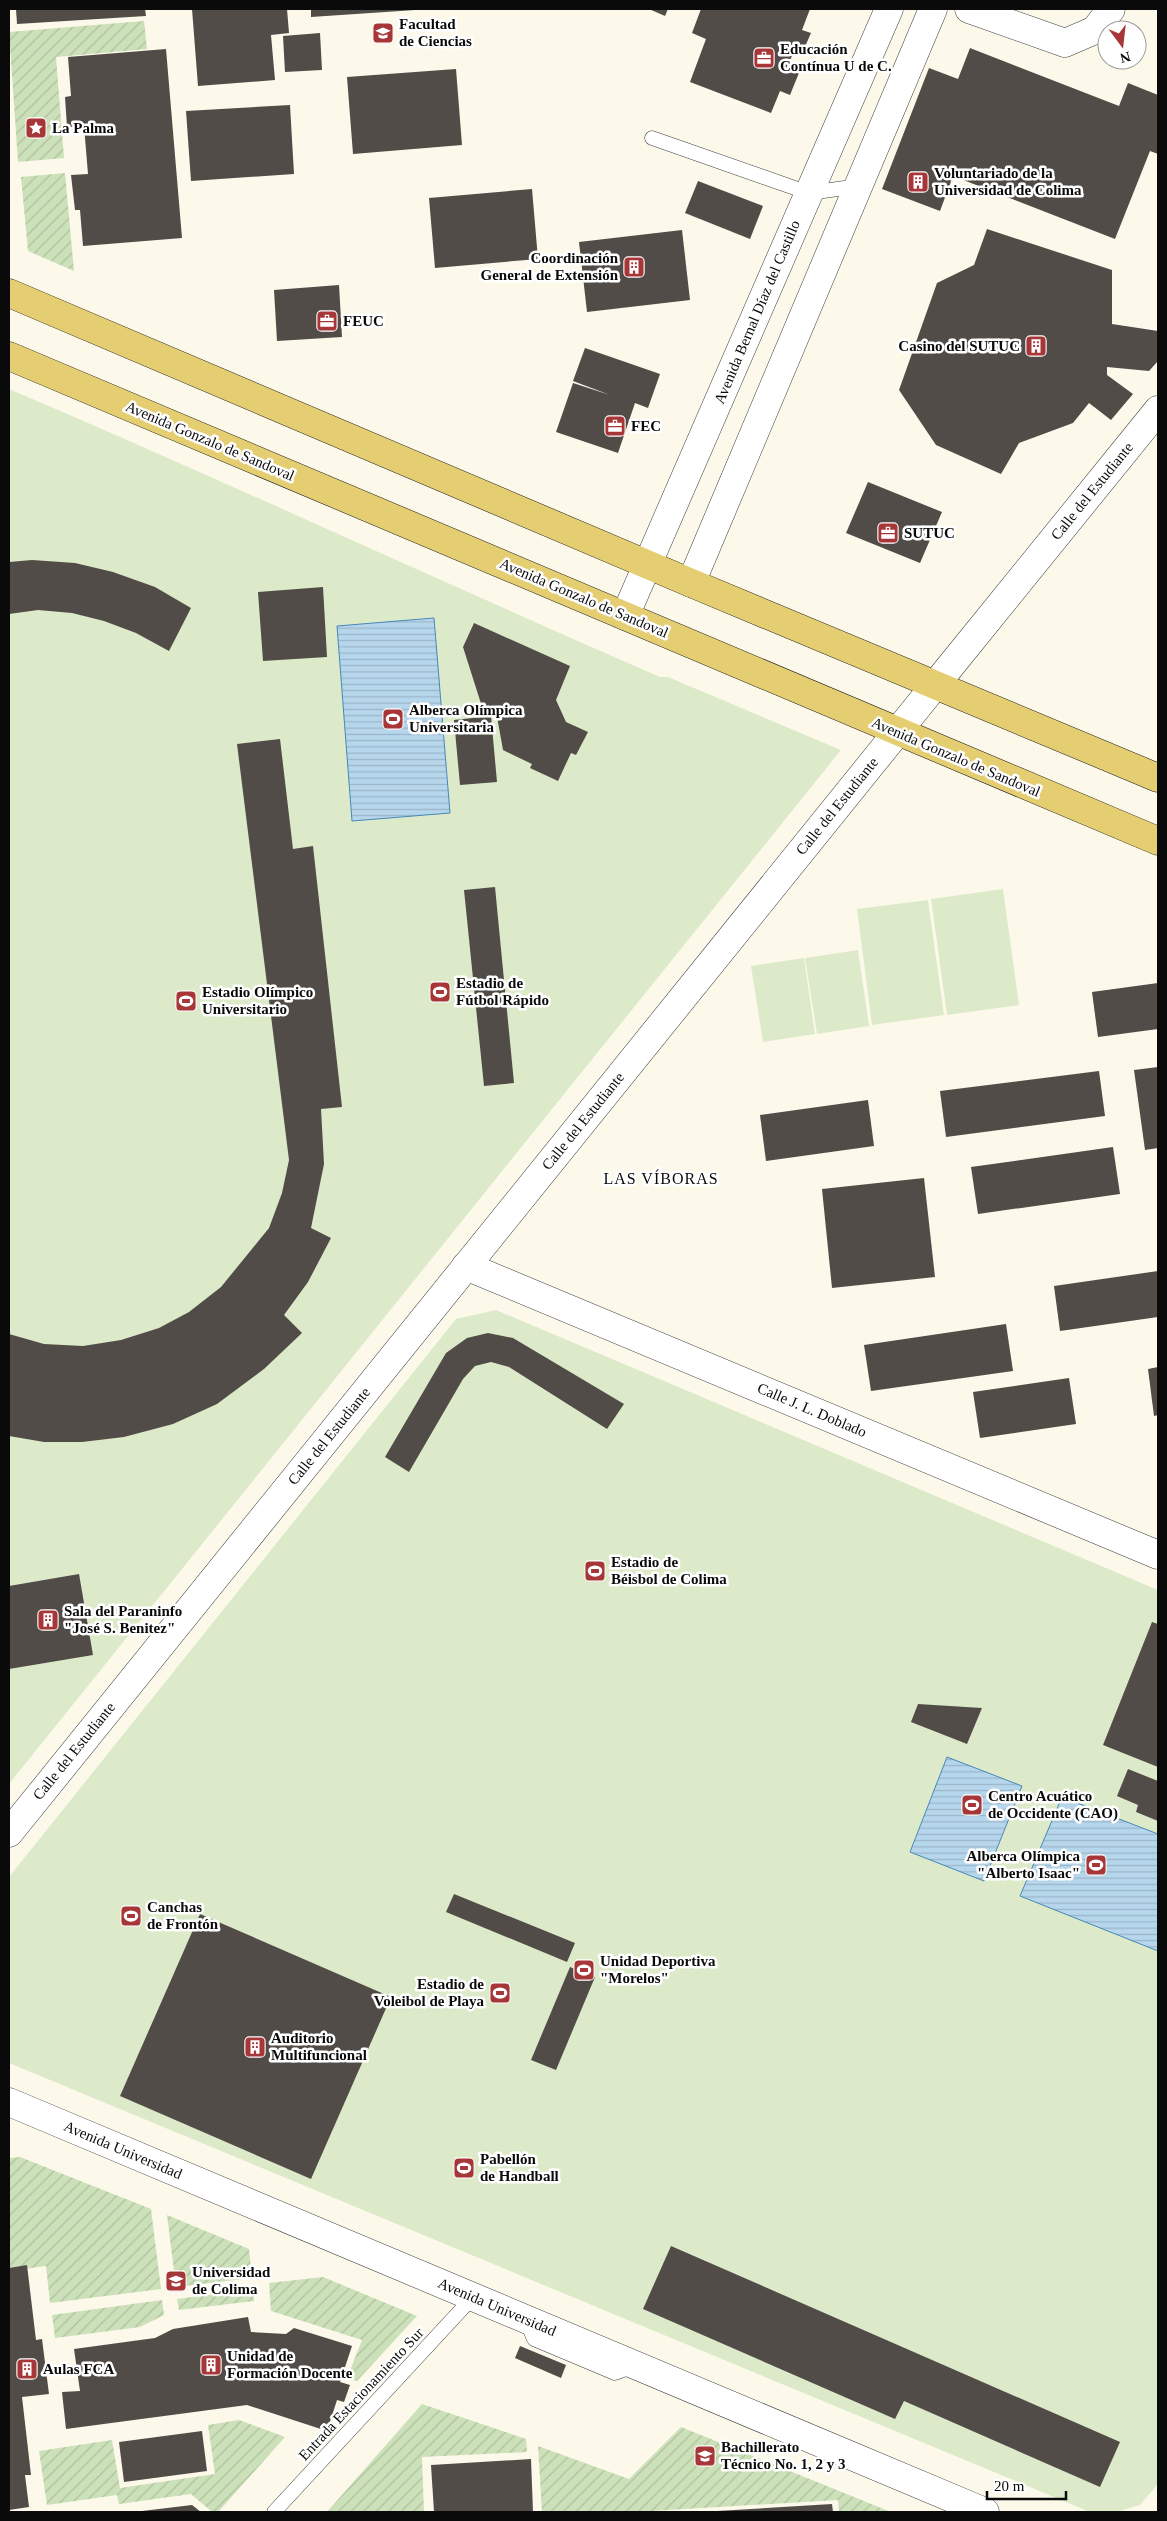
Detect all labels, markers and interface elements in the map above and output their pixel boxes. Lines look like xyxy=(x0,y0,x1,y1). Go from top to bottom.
place label: Facultad de Ciencias xyxy=(399,16,472,49)
north arrow xyxy=(1097,20,1147,70)
school or university icon: Facultad de Ciencias xyxy=(371,21,395,45)
place label: Educación Contínua U de C. xyxy=(780,41,892,74)
office icon: Educación Contínua U de C. xyxy=(752,46,776,70)
text: N xyxy=(1118,49,1132,66)
place icon: La Palma xyxy=(24,116,48,140)
place label: La Palma xyxy=(52,120,115,136)
place label: Voluntariado de la Universidad de Colima xyxy=(934,165,1082,198)
building icon: Voluntariado de la Universidad de Colima xyxy=(906,170,930,194)
street label: Avenida Bernal Díaz del Castillo xyxy=(711,218,803,406)
place label: Coordinación General de Extensión xyxy=(481,250,619,283)
building icon: Coordinación General de Extensión xyxy=(622,255,646,279)
office icon: FEUC xyxy=(315,309,339,333)
place label: FEUC xyxy=(343,313,384,329)
building icon: Casino del SUTUC xyxy=(1024,334,1048,358)
place label: Casino del SUTUC xyxy=(898,338,1020,354)
street label: Avenida Gonzalo de Sandoval xyxy=(123,398,297,484)
office icon: FEC xyxy=(603,414,627,438)
place label: FEC xyxy=(631,418,661,434)
street label: Calle del Estudiante xyxy=(1048,439,1136,543)
office icon: SUTUC xyxy=(876,521,900,545)
place label: SUTUC xyxy=(904,525,955,541)
street label: Avenida Gonzalo de Sandoval xyxy=(497,555,671,641)
place label: Alberca Olímpica Universitaria xyxy=(409,702,523,735)
sports icon: Alberca Olímpica Universitaria xyxy=(381,707,405,731)
street label: Avenida Gonzalo de Sandoval xyxy=(869,714,1043,800)
street label: Calle del Estudiante xyxy=(793,754,881,858)
place label: Estadio de Fútbol Rápido xyxy=(456,975,549,1008)
sports icon: Estadio de Fútbol Rápido xyxy=(428,980,452,1004)
place label: Estadio Olímpico Universitario xyxy=(202,984,313,1017)
sports icon: Estadio Olímpico Universitario xyxy=(174,989,198,1013)
street label: Calle del Estudiante xyxy=(539,1069,627,1173)
district label: LAS VÍBORAS xyxy=(603,1169,719,1187)
street label: Calle J. L. Doblado xyxy=(755,1380,869,1440)
street label: Calle del Estudiante xyxy=(285,1384,373,1488)
place label: Estadio de Béisbol de Colima xyxy=(611,1554,727,1587)
sports icon: Estadio de Béisbol de Colima xyxy=(583,1559,607,1583)
place label: Sala del Paraninfo "José S. Benitez" xyxy=(64,1603,182,1636)
building icon: Sala del Paraninfo "José S. Benitez" xyxy=(36,1608,60,1632)
street label: Calle del Estudiante xyxy=(30,1699,118,1803)
place label: Centro Acuático de Occidente (CAO) xyxy=(988,1788,1118,1822)
sports icon: Centro Acuático de Occidente (CAO) xyxy=(960,1793,984,1817)
place label: Alberca Olímpica "Alberto Isaac" xyxy=(967,1848,1080,1881)
sports icon: Alberca Olímpica "Alberto Isaac" xyxy=(1084,1853,1108,1877)
place label: Canchas de Frontón xyxy=(147,1899,219,1932)
sports icon: Canchas de Frontón xyxy=(119,1904,143,1928)
place label: Unidad Deportiva "Morelos" xyxy=(600,1953,716,1986)
sports icon: Unidad Deportiva "Morelos" xyxy=(572,1958,596,1982)
place label: Estadio de Voleibol de Playa xyxy=(374,1976,484,2009)
sports icon: Estadio de Voleibol de Playa xyxy=(488,1981,512,2005)
place label: Auditorio Multifuncional xyxy=(271,2030,367,2063)
building icon: Auditorio Multifuncional xyxy=(243,2035,267,2059)
street label: Avenida Universidad xyxy=(62,2118,185,2182)
place label: Pabellón de Handball xyxy=(480,2151,559,2184)
sports icon: Pabellón de Handball xyxy=(452,2156,476,2180)
place label: Universidad de Colima xyxy=(192,2264,271,2297)
school or university icon: Universidad de Colima xyxy=(164,2269,188,2293)
street label: Avenida Universidad xyxy=(436,2275,559,2339)
street label: Entrada Estacionamiento Sur xyxy=(295,2325,427,2463)
place label: Unidad de Formación Docente xyxy=(227,2348,353,2381)
building icon: Unidad de Formación Docente xyxy=(199,2353,223,2377)
building icon: Aulas FCA xyxy=(15,2357,39,2381)
place label: Aulas FCA xyxy=(43,2361,114,2377)
place label: Bachillerato Técnico No. 1, 2 y 3 xyxy=(721,2439,846,2472)
school or university icon: Bachillerato Técnico No. 1, 2 y 3 xyxy=(693,2444,717,2468)
scale bar xyxy=(987,2468,1066,2500)
text: 20 m xyxy=(994,2478,1025,2494)

